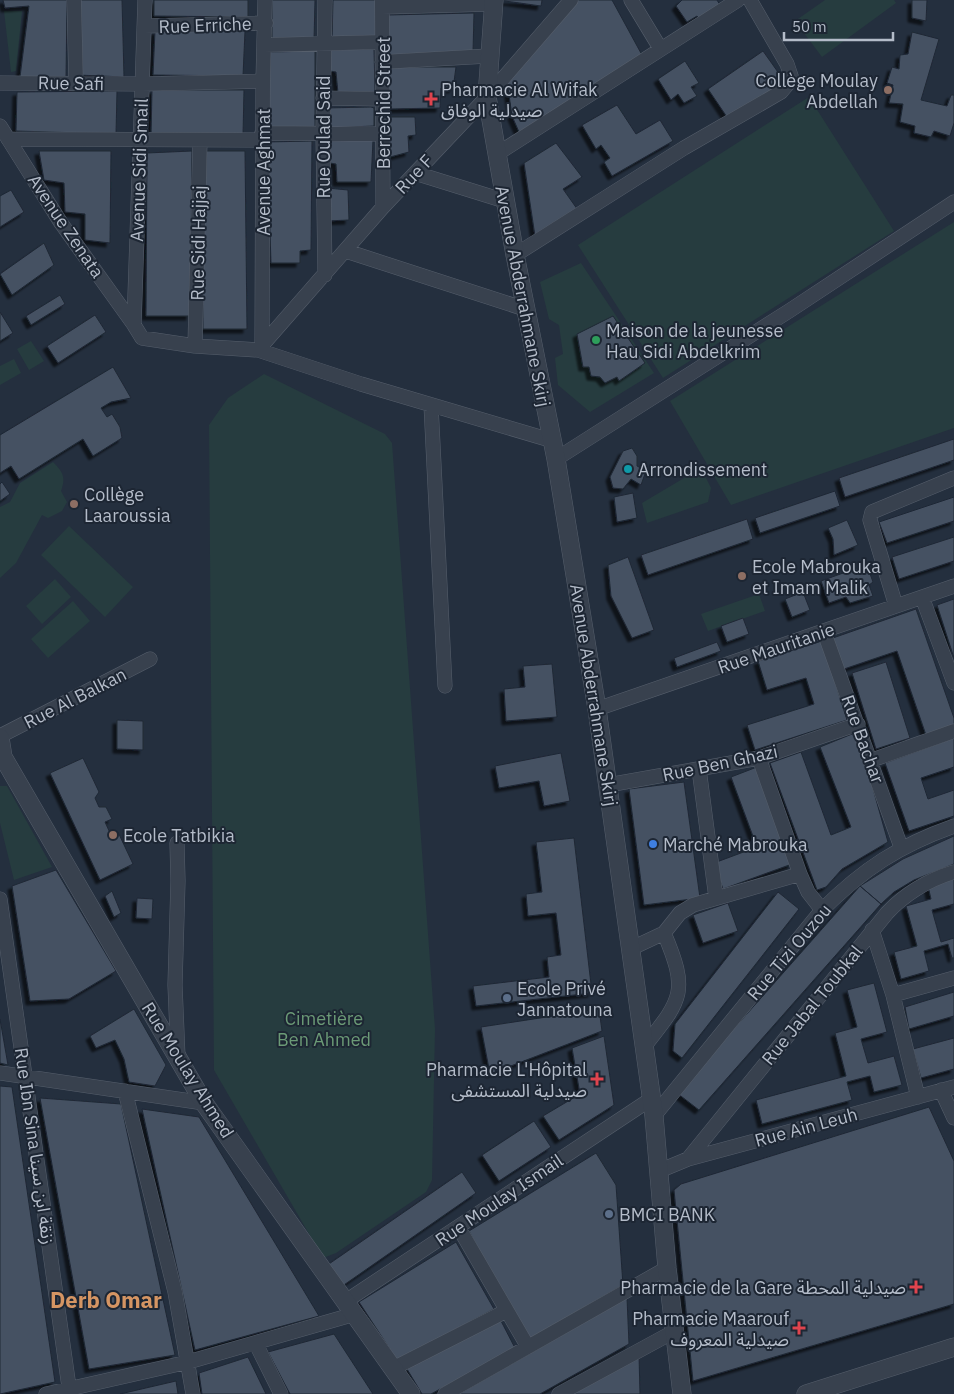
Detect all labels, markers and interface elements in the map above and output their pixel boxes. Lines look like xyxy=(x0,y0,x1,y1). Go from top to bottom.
scale bar xyxy=(784,10,893,42)
street label: Rue Erriche xyxy=(158,12,252,38)
text: 50 m xyxy=(792,17,827,36)
street label: Berrechid Street xyxy=(372,37,395,169)
place label: Collège Moulay Abdellah xyxy=(755,69,878,113)
street label: Rue Safi xyxy=(38,71,104,95)
street label: Rue Oulad Said xyxy=(312,75,335,199)
place label: Pharmacie Al Wifak صيدلية الوفاق xyxy=(441,78,598,122)
marker: Collège Moulay Abdellah xyxy=(882,84,894,96)
marker: Pharmacie Al Wifak صيدلية الوفاق xyxy=(425,93,437,105)
street label: Avenue Sidi Smail xyxy=(125,98,153,242)
street label: Avenue Aghmat xyxy=(252,108,275,236)
street label: Rue F xyxy=(390,149,438,199)
street label: Avenue Zenata xyxy=(23,170,109,283)
street label: Avenue Abderrahmane Skirj xyxy=(490,183,556,409)
street label: Rue Sidi Hajjaj xyxy=(185,185,211,301)
place label: Maison de la jeunesse Hau Sidi Abdelkrim xyxy=(606,319,784,363)
marker: Maison de la jeunesse Hau Sidi Abdelkrim xyxy=(590,334,602,346)
place label: Arrondissement xyxy=(638,458,767,481)
marker: Arrondissement xyxy=(622,463,634,475)
place label: Collège Laaroussia xyxy=(84,483,171,527)
marker: Collège Laaroussia xyxy=(68,498,80,510)
place label: Ecole Mabrouka et Imam Malik xyxy=(752,555,881,599)
marker: Ecole Mabrouka et Imam Malik xyxy=(736,570,748,582)
street label: Avenue Abderrahmane Skirj xyxy=(565,582,623,808)
street label: Rue Mauritanie xyxy=(715,617,838,679)
street label: Rue Al Balkan xyxy=(20,662,130,734)
street label: Rue Bachar xyxy=(836,691,890,787)
street label: Rue Ben Ghazi xyxy=(660,740,780,786)
place label: Ecole Tatbikia xyxy=(123,824,235,847)
marker: Ecole Tatbikia xyxy=(107,829,119,841)
place label: Marché Mabrouka xyxy=(663,833,808,856)
marker: Marché Mabrouka xyxy=(647,838,659,850)
street label: Rue Tizi Ouzou xyxy=(742,899,836,1005)
street label: Rue Jabal Toubkal xyxy=(757,940,867,1070)
place label: Ecole Privé Jannatouna xyxy=(517,977,613,1021)
marker: Ecole Privé Jannatouna xyxy=(501,992,513,1004)
street label: Rue Moulay Ahmed xyxy=(137,998,239,1142)
park label: Cimetière Ben Ahmed xyxy=(277,1007,371,1051)
street label: Rue Ibn Sina زنقة ابن سينا xyxy=(10,1046,60,1246)
place label: Pharmacie L'Hôpital صيدلية المستشفى xyxy=(426,1058,587,1102)
marker: Pharmacie L'Hôpital صيدلية المستشفى xyxy=(591,1073,603,1085)
street label: Rue Ain Leuh xyxy=(752,1102,860,1152)
street label: Rue Moulay Ismail xyxy=(431,1149,567,1251)
place label: BMCI BANK xyxy=(619,1203,716,1226)
marker: BMCI BANK xyxy=(603,1208,615,1220)
place label: Pharmacie de la Gare صيدلية المحطة xyxy=(620,1276,906,1299)
marker: Pharmacie de la Gare صيدلية المحطة xyxy=(910,1281,922,1293)
district label: Derb Omar xyxy=(50,1285,162,1314)
place label: Pharmacie Maarouf صيدلية المعروف xyxy=(632,1307,789,1351)
marker: Pharmacie Maarouf صيدلية المعروف xyxy=(793,1322,805,1334)

